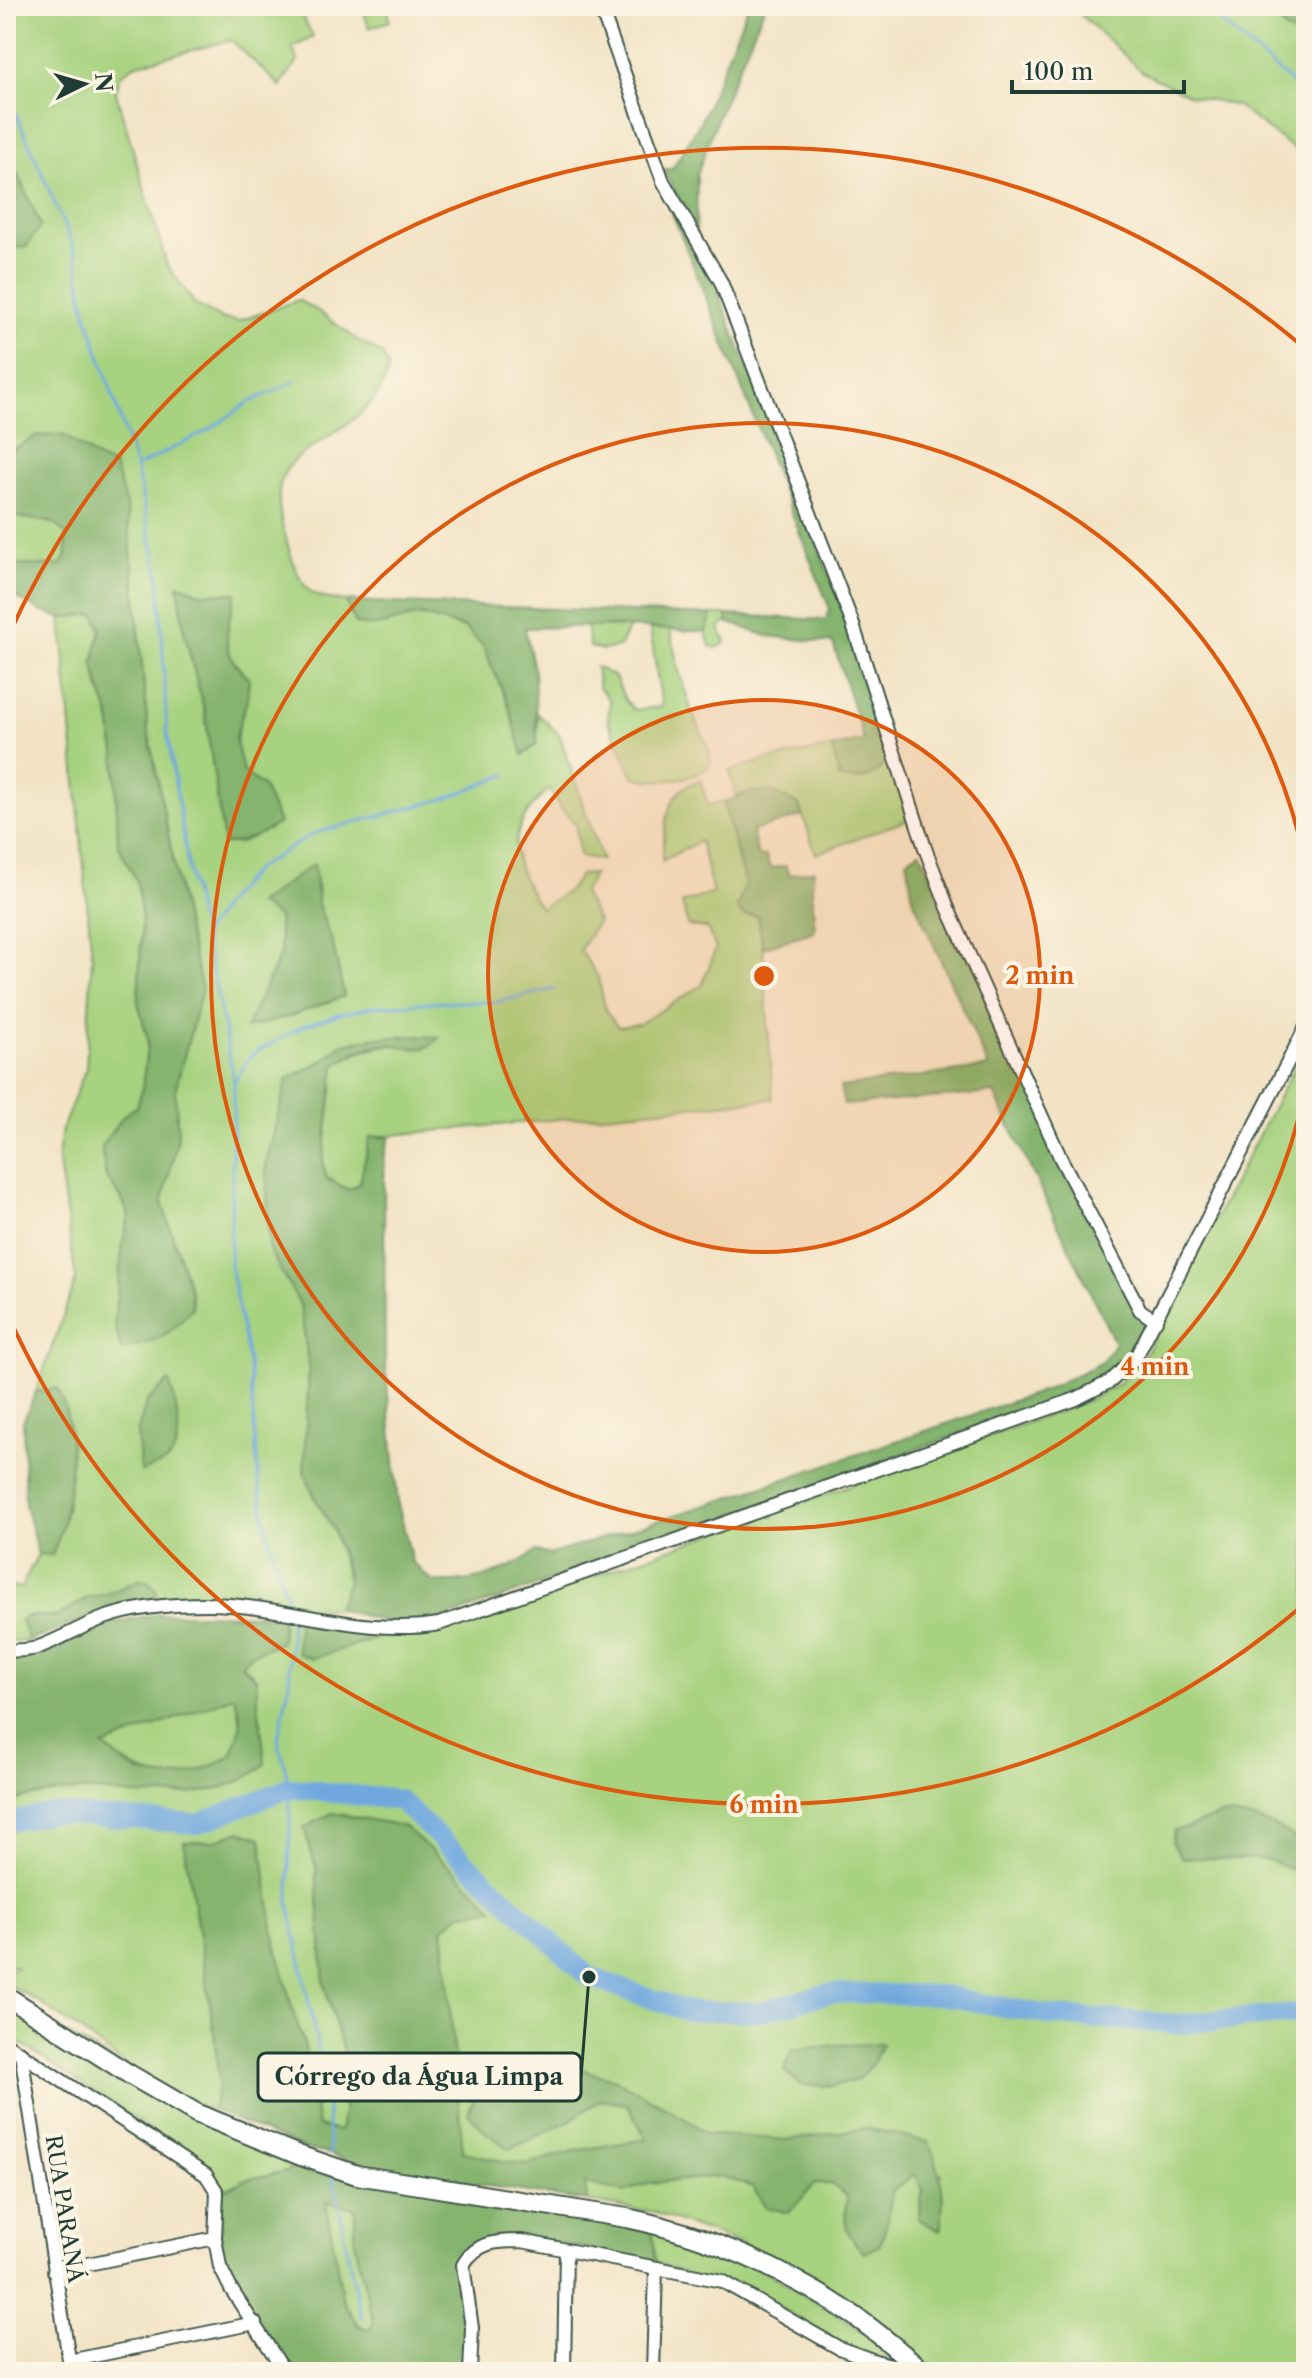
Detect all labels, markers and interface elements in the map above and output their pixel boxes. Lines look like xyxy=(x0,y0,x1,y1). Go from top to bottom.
north arrow xyxy=(44,44,124,124)
scale bar xyxy=(1012,44,1184,94)
text: 100 m xyxy=(1024,57,1093,86)
text: N xyxy=(89,72,118,93)
text: 2 min xyxy=(1005,961,1075,990)
centre of rings xyxy=(750,962,778,990)
text: 4 min xyxy=(1120,1352,1190,1381)
text: 6 min xyxy=(729,1790,799,1819)
callout: Córrego da Água Limpa xyxy=(258,2053,581,2101)
text: Córrego da Água Limpa xyxy=(275,2062,565,2091)
street label: RUA PARANÁ xyxy=(39,2133,91,2286)

